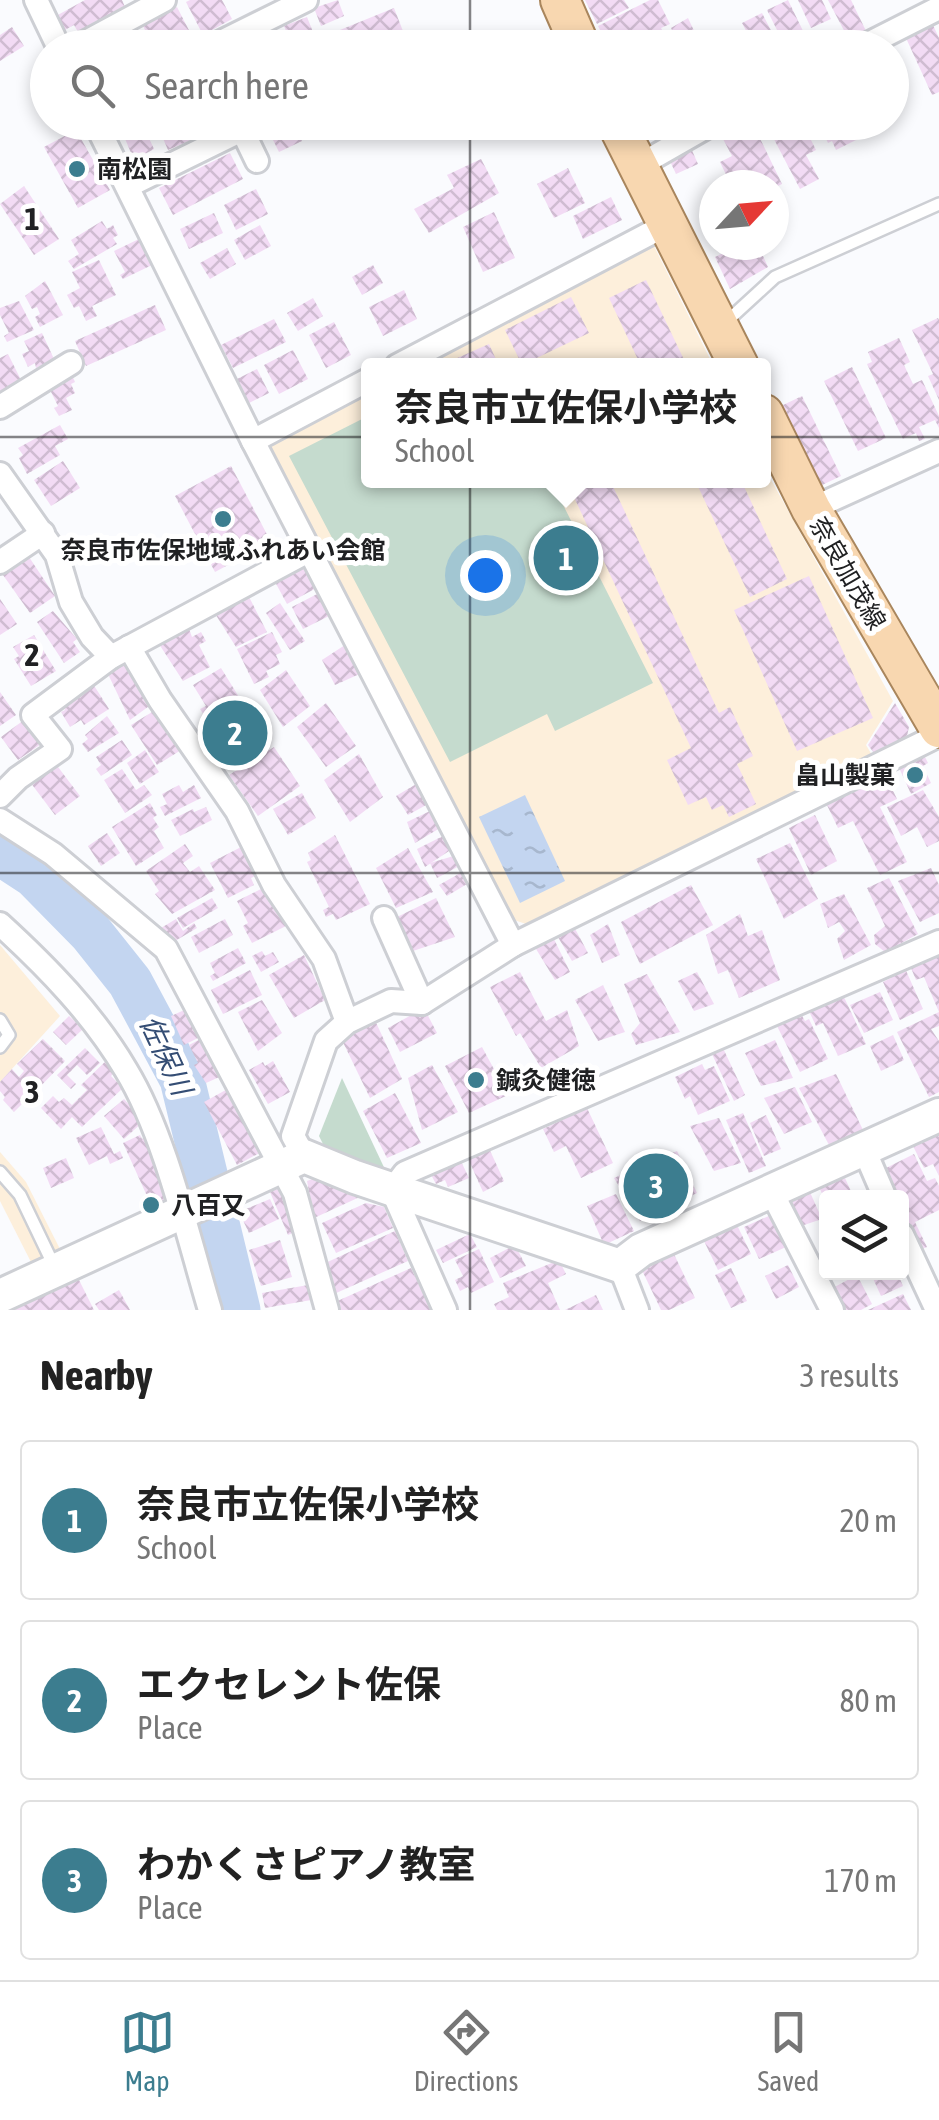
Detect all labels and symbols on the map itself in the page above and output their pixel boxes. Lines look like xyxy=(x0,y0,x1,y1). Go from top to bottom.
place label: 南松園 xyxy=(97,155,172,183)
marker: 南松園 xyxy=(66,158,88,180)
north arrow xyxy=(699,170,789,260)
text: 1 xyxy=(24,200,40,237)
marker: 奈良市佐保地域ふれあい会館 xyxy=(212,508,234,530)
street label: 奈良加茂線 xyxy=(805,512,891,634)
pin: 1 xyxy=(534,520,598,596)
place label: 奈良市佐保地域ふれあい会館 xyxy=(60,536,386,564)
your location xyxy=(460,550,511,601)
text: 2 xyxy=(24,636,40,673)
pin: 2 xyxy=(202,696,268,770)
place label: 畠山製菓 xyxy=(795,761,895,789)
marker: 畠山製菓 xyxy=(904,764,926,786)
water label: 佐保川 xyxy=(134,1010,200,1103)
place label: 鍼灸健徳 xyxy=(496,1066,596,1094)
marker: 鍼灸健徳 xyxy=(465,1069,487,1091)
text: 3 xyxy=(24,1073,40,1110)
pin: 3 xyxy=(624,1148,688,1224)
place label: 八百又 xyxy=(171,1191,246,1219)
marker: 八百又 xyxy=(140,1194,162,1216)

